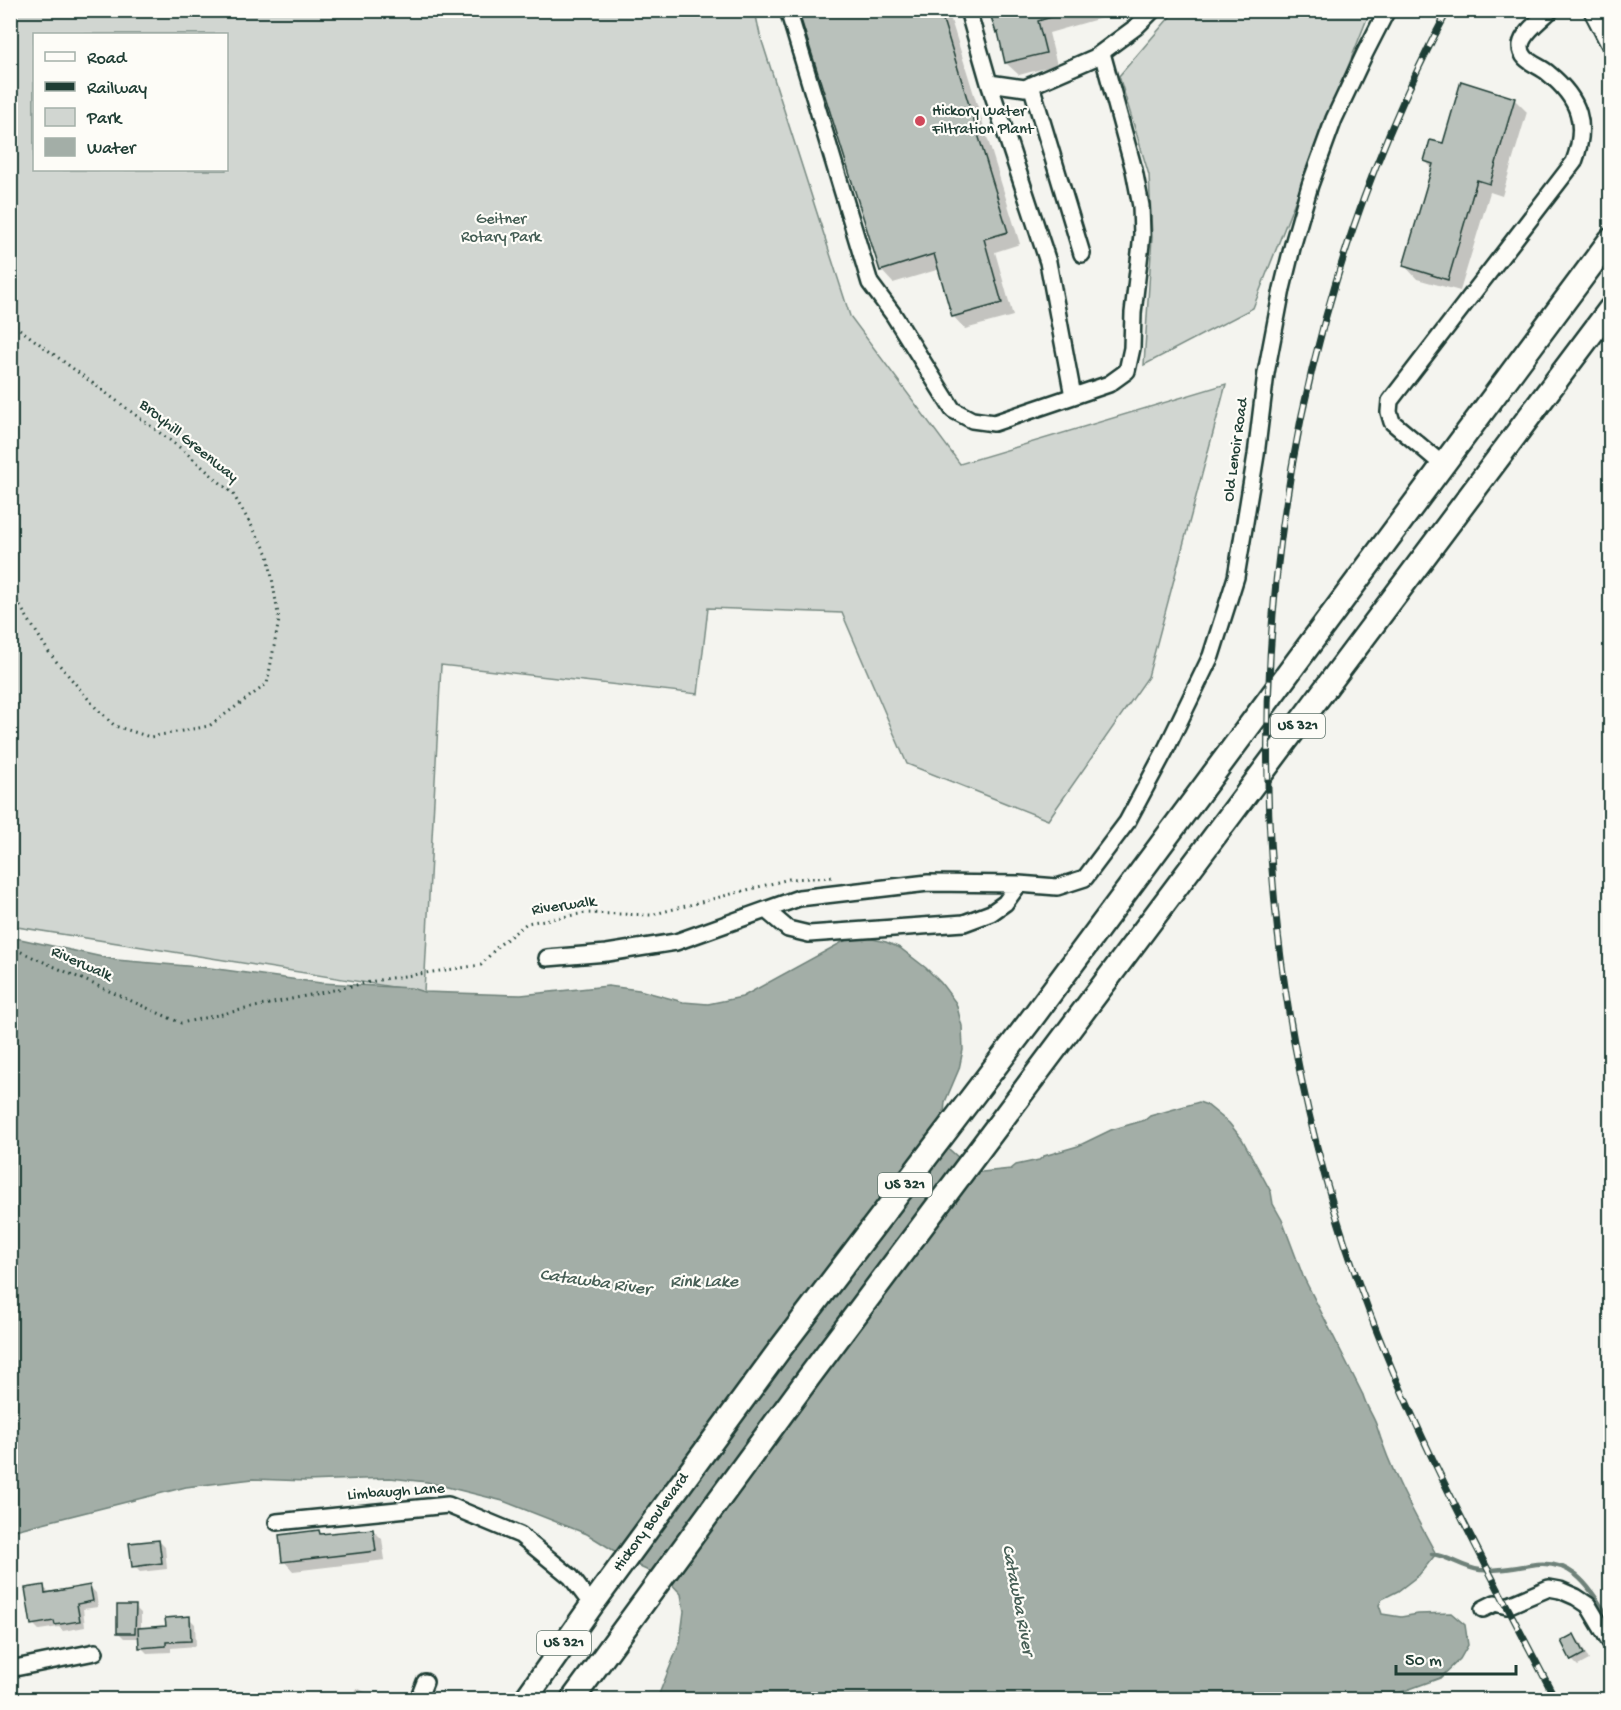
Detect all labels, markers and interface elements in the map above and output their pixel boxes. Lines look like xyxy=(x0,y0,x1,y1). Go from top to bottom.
legend xyxy=(33,33,228,171)
text: Road xyxy=(87,49,128,70)
text: Railway xyxy=(87,79,147,100)
place label: Hickory Water Filtration Plant xyxy=(931,103,1035,140)
text: Park xyxy=(86,109,123,130)
marker: Hickory Water Filtration Plant xyxy=(913,114,927,128)
text: Water xyxy=(87,139,137,160)
park label: Geitner Rotary Park xyxy=(461,211,543,248)
street label: Old Lenoir Road xyxy=(1220,395,1254,503)
street label: Broyhill Greenway xyxy=(134,396,241,488)
road number: US 321 xyxy=(1271,714,1325,738)
street label: Riverwalk xyxy=(531,893,599,921)
street label: Riverwalk xyxy=(48,943,116,988)
road number: US 321 xyxy=(878,1173,932,1197)
water label: Catawba River xyxy=(538,1265,655,1302)
water label: Rink Lake xyxy=(670,1272,739,1293)
street label: Hickory Boulevard xyxy=(610,1469,695,1576)
street label: Limbaugh Lane xyxy=(347,1480,446,1506)
water label: Catawba River xyxy=(996,1543,1039,1660)
road number: US 321 xyxy=(537,1631,591,1655)
scale bar xyxy=(1396,1638,1516,1676)
text: 50 m xyxy=(1405,1651,1442,1672)

